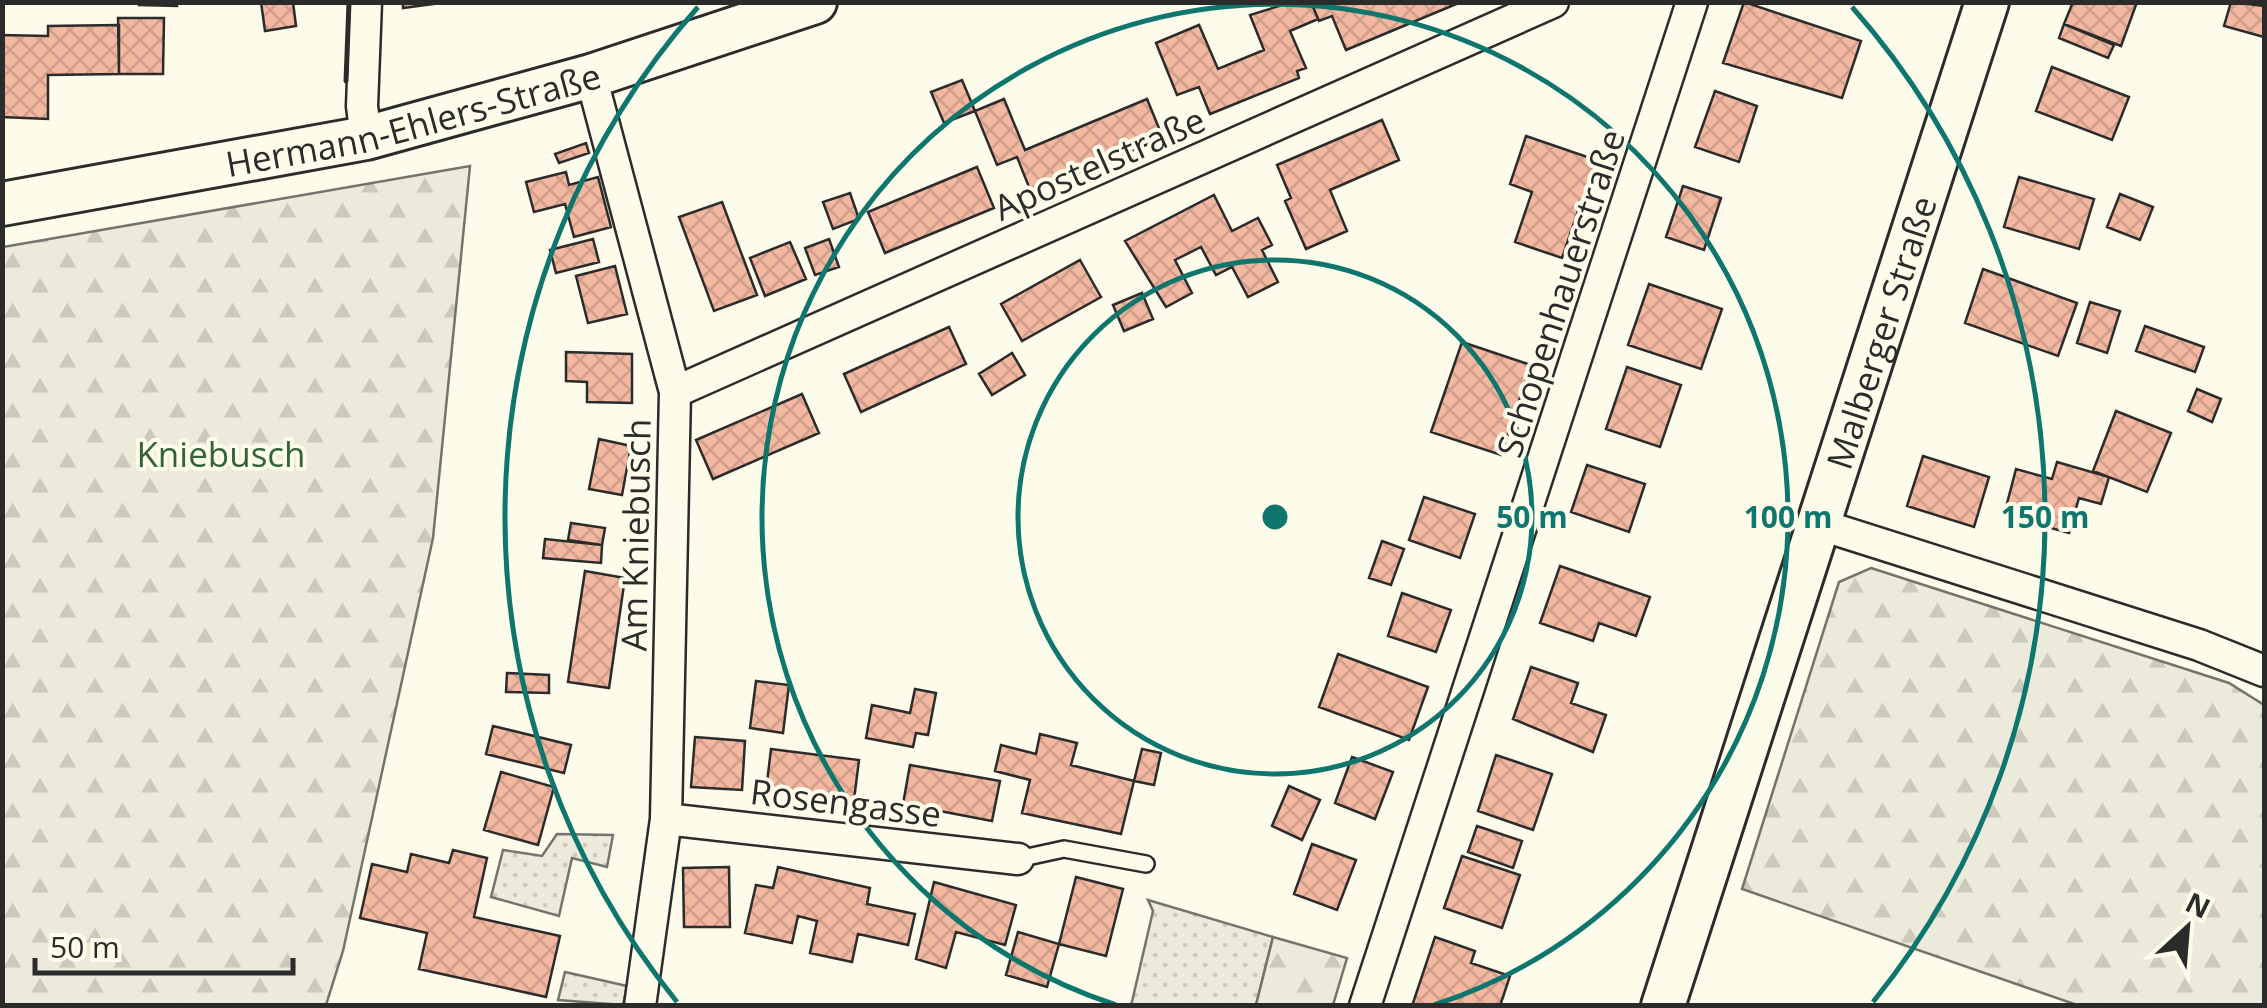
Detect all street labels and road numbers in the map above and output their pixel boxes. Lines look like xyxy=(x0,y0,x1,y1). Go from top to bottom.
street label: Hermann-Ehlers-Straße xyxy=(222,51,606,186)
street label: Apostelstraße xyxy=(986,95,1212,231)
street label: Schopenhauerstraße xyxy=(1485,123,1635,463)
street label: Malberger Straße xyxy=(1814,190,1946,475)
street label: Am Kniebusch xyxy=(609,418,661,652)
street label: Rosengasse xyxy=(748,767,944,837)

